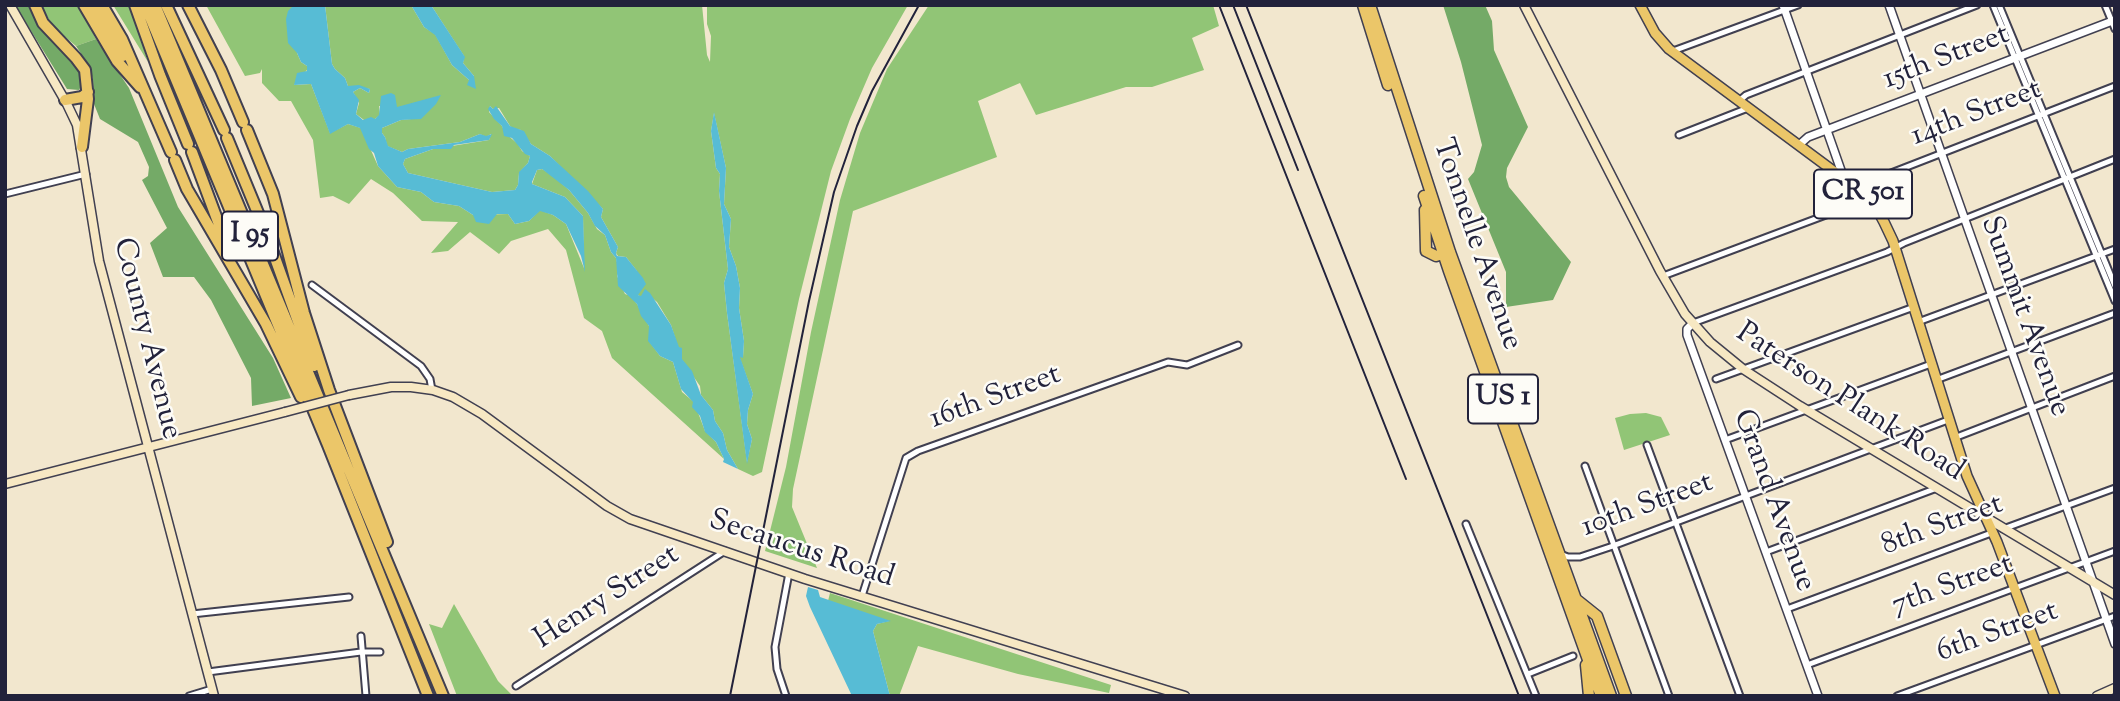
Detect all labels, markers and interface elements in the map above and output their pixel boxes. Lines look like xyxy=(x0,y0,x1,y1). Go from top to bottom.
street label: 15th Street xyxy=(1879,19,2015,99)
street label: 14th Street xyxy=(1907,74,2047,156)
street label: Tonnelle Avenue xyxy=(1422,135,1528,355)
road number: CR 501 xyxy=(1814,170,1912,218)
road number: I 95 xyxy=(222,212,278,260)
street label: Summit Avenue xyxy=(1970,212,2076,422)
street label: County Avenue xyxy=(103,235,187,443)
street label: Paterson Plank Road xyxy=(1728,317,1970,491)
street label: 16th Street xyxy=(926,359,1066,439)
road number: US 1 xyxy=(1468,374,1538,424)
street label: Grand Avenue xyxy=(1722,405,1822,597)
street label: 10th Street xyxy=(1577,467,1719,547)
street label: 8th Street xyxy=(1877,488,2009,566)
street label: Secaucus Road xyxy=(704,504,898,598)
street label: Henry Street xyxy=(529,539,687,659)
street label: 7th Street xyxy=(1887,548,2019,626)
street label: 6th Street xyxy=(1932,595,2064,673)

